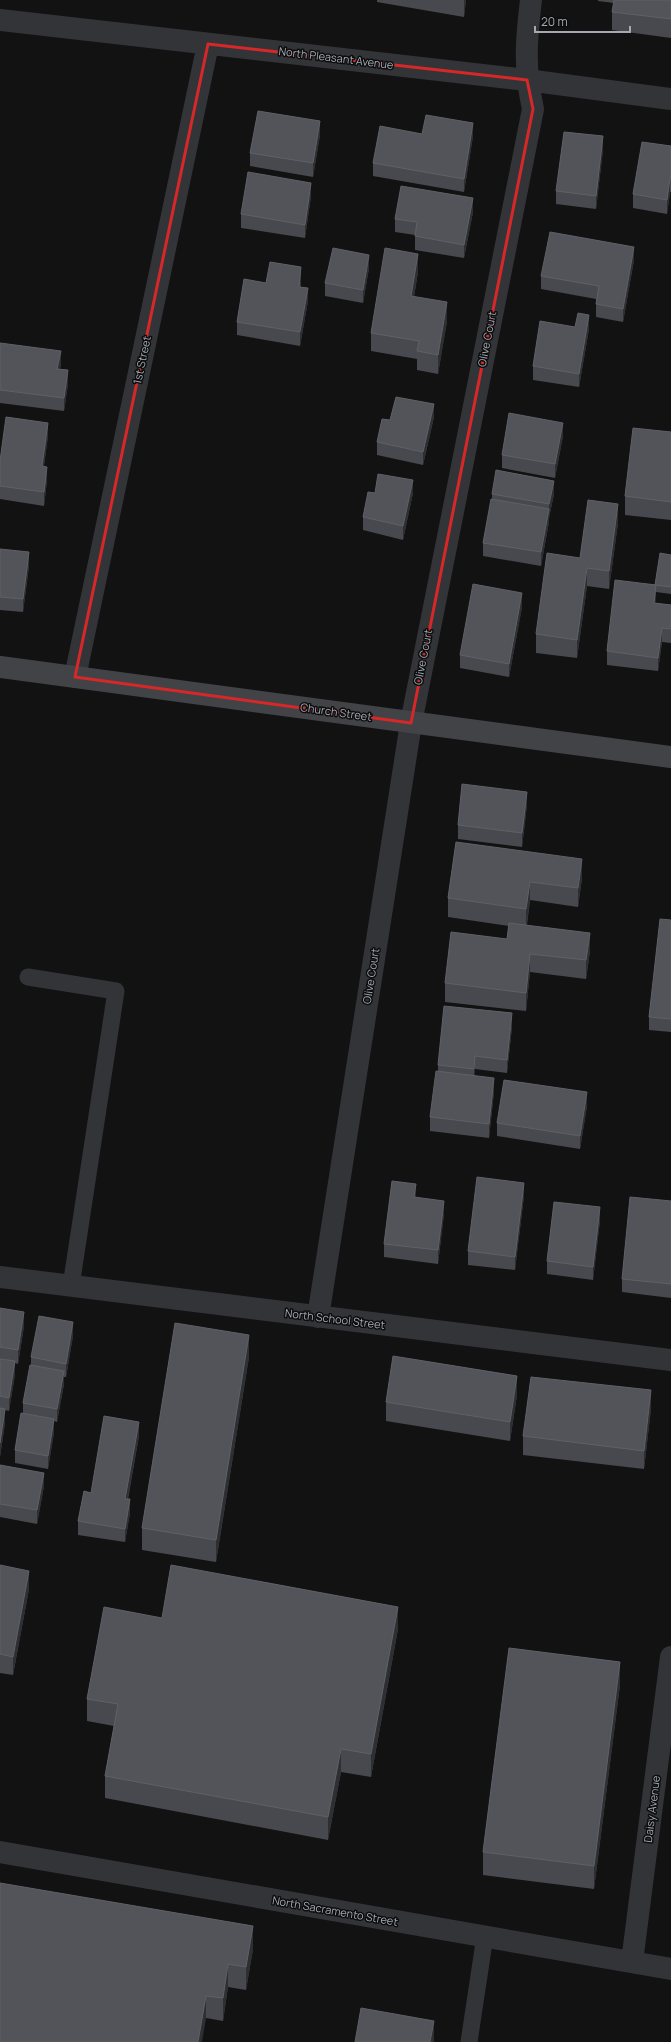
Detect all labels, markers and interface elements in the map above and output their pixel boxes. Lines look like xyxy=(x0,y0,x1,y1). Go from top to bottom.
scale bar xyxy=(535,8,630,34)
text: 20 m xyxy=(541,13,568,30)
street label: North Pleasant Avenue xyxy=(278,43,395,72)
street label: Olive Court xyxy=(474,310,499,368)
street label: 1st Street xyxy=(129,334,154,385)
street label: Olive Court xyxy=(410,628,435,686)
street label: Church Street xyxy=(299,699,373,724)
street label: Olive Court xyxy=(359,947,382,1005)
street label: North School Street xyxy=(284,1305,386,1332)
street label: Daisy Avenue xyxy=(640,1774,663,1843)
street label: North Sacramento Street xyxy=(271,1892,399,1929)

